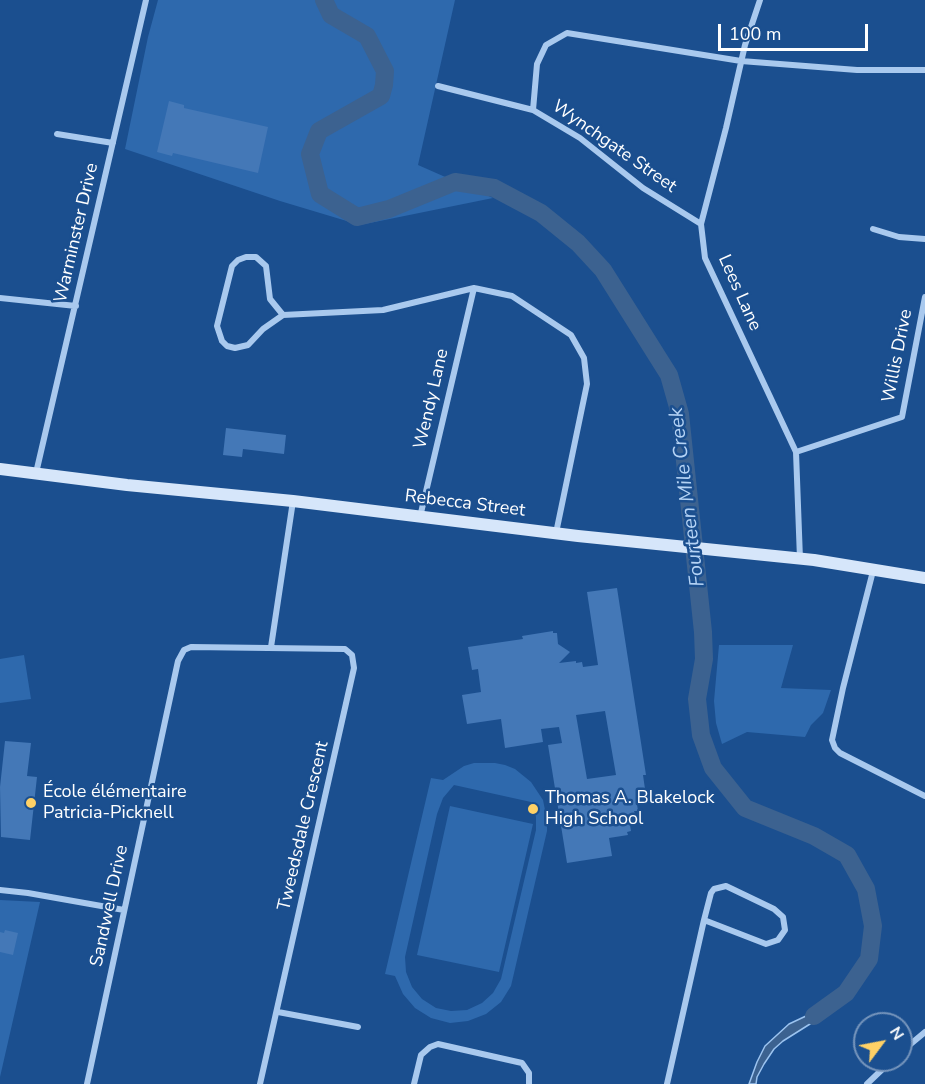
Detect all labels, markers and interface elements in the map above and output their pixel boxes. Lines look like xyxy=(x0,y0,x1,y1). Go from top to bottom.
scale bar xyxy=(721,12,871,50)
text: 100 m xyxy=(729,22,781,46)
street label: Wynchgate Street xyxy=(548,96,680,198)
street label: Warminster Drive xyxy=(50,161,104,305)
street label: Lees Lane xyxy=(713,252,765,334)
street label: Willis Drive xyxy=(878,307,918,405)
street label: Wendy Lane xyxy=(410,347,454,451)
water label: Fourteen Mile Creek xyxy=(665,406,711,588)
street label: Rebecca Street xyxy=(404,486,526,522)
street label: Tweedsdale Crescent xyxy=(274,739,334,913)
place label: École élémentaire Patricia-Picknell xyxy=(43,782,187,824)
place label: Thomas A. Blakelock High School xyxy=(545,788,714,830)
marker: École élémentaire Patricia-Picknell xyxy=(24,796,38,810)
marker: Thomas A. Blakelock High School xyxy=(526,802,540,816)
street label: Sandwell Drive xyxy=(87,843,133,969)
north arrow xyxy=(853,1012,913,1072)
text: N xyxy=(884,1023,909,1044)

